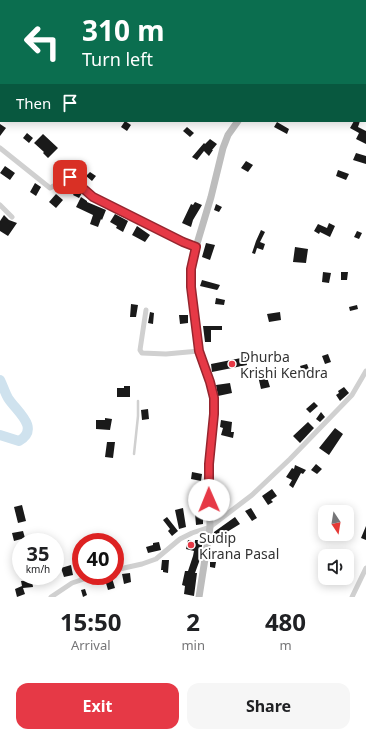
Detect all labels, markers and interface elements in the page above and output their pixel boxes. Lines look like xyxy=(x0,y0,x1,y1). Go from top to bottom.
text: 310 m xyxy=(82,11,165,49)
icon: left xyxy=(16,16,68,68)
text: Turn left xyxy=(82,47,153,71)
icon: arrive xyxy=(59,92,81,114)
text: Then xyxy=(16,93,51,113)
pin xyxy=(53,160,87,194)
icon: arrive xyxy=(59,166,81,188)
place label: Dhurba Krishi Kendra xyxy=(240,347,328,382)
marker: Dhurba Krishi Kendra xyxy=(227,359,237,369)
position arrow xyxy=(188,479,230,521)
north arrow xyxy=(318,505,354,541)
map controls xyxy=(318,505,354,585)
place label: Sudip Kirana Pasal xyxy=(199,528,279,563)
speed limit sign: 40 xyxy=(72,533,124,585)
text: 35 xyxy=(27,540,49,567)
marker: Sudip Kirana Pasal xyxy=(186,540,196,550)
button: sound xyxy=(318,549,354,585)
text: km/h xyxy=(26,562,50,576)
text: 15:50 xyxy=(60,605,122,638)
text: 2 xyxy=(186,605,200,638)
text: 480 xyxy=(265,605,306,638)
text: Arrival xyxy=(71,636,111,654)
text: min xyxy=(181,636,205,654)
text: m xyxy=(279,636,292,654)
button: Exit xyxy=(16,683,179,729)
button: Share xyxy=(187,683,350,729)

